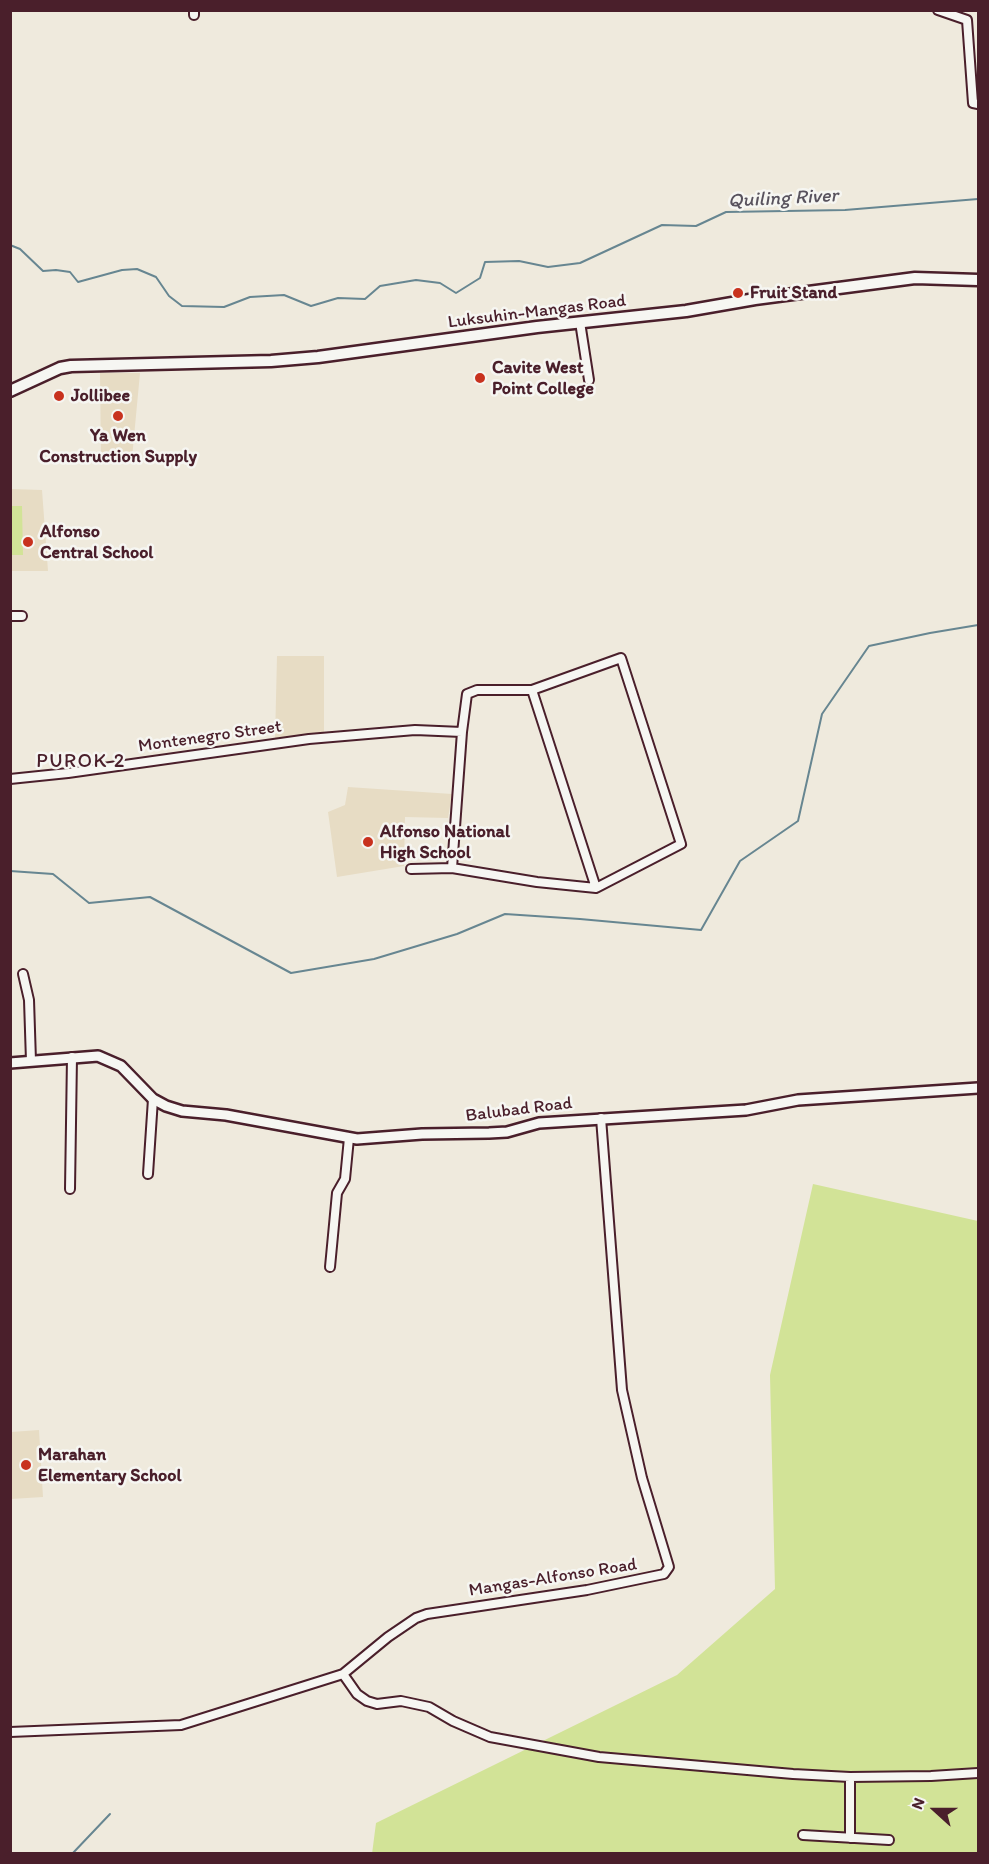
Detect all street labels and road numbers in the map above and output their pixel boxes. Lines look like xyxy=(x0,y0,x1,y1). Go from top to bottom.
street label: Luksuhin-Mangas Road xyxy=(447,290,627,334)
street label: Montenegro Street xyxy=(137,716,283,758)
street label: Balubad Road xyxy=(464,1093,574,1127)
street label: Mangas-Alfonso Road xyxy=(467,1554,639,1602)

